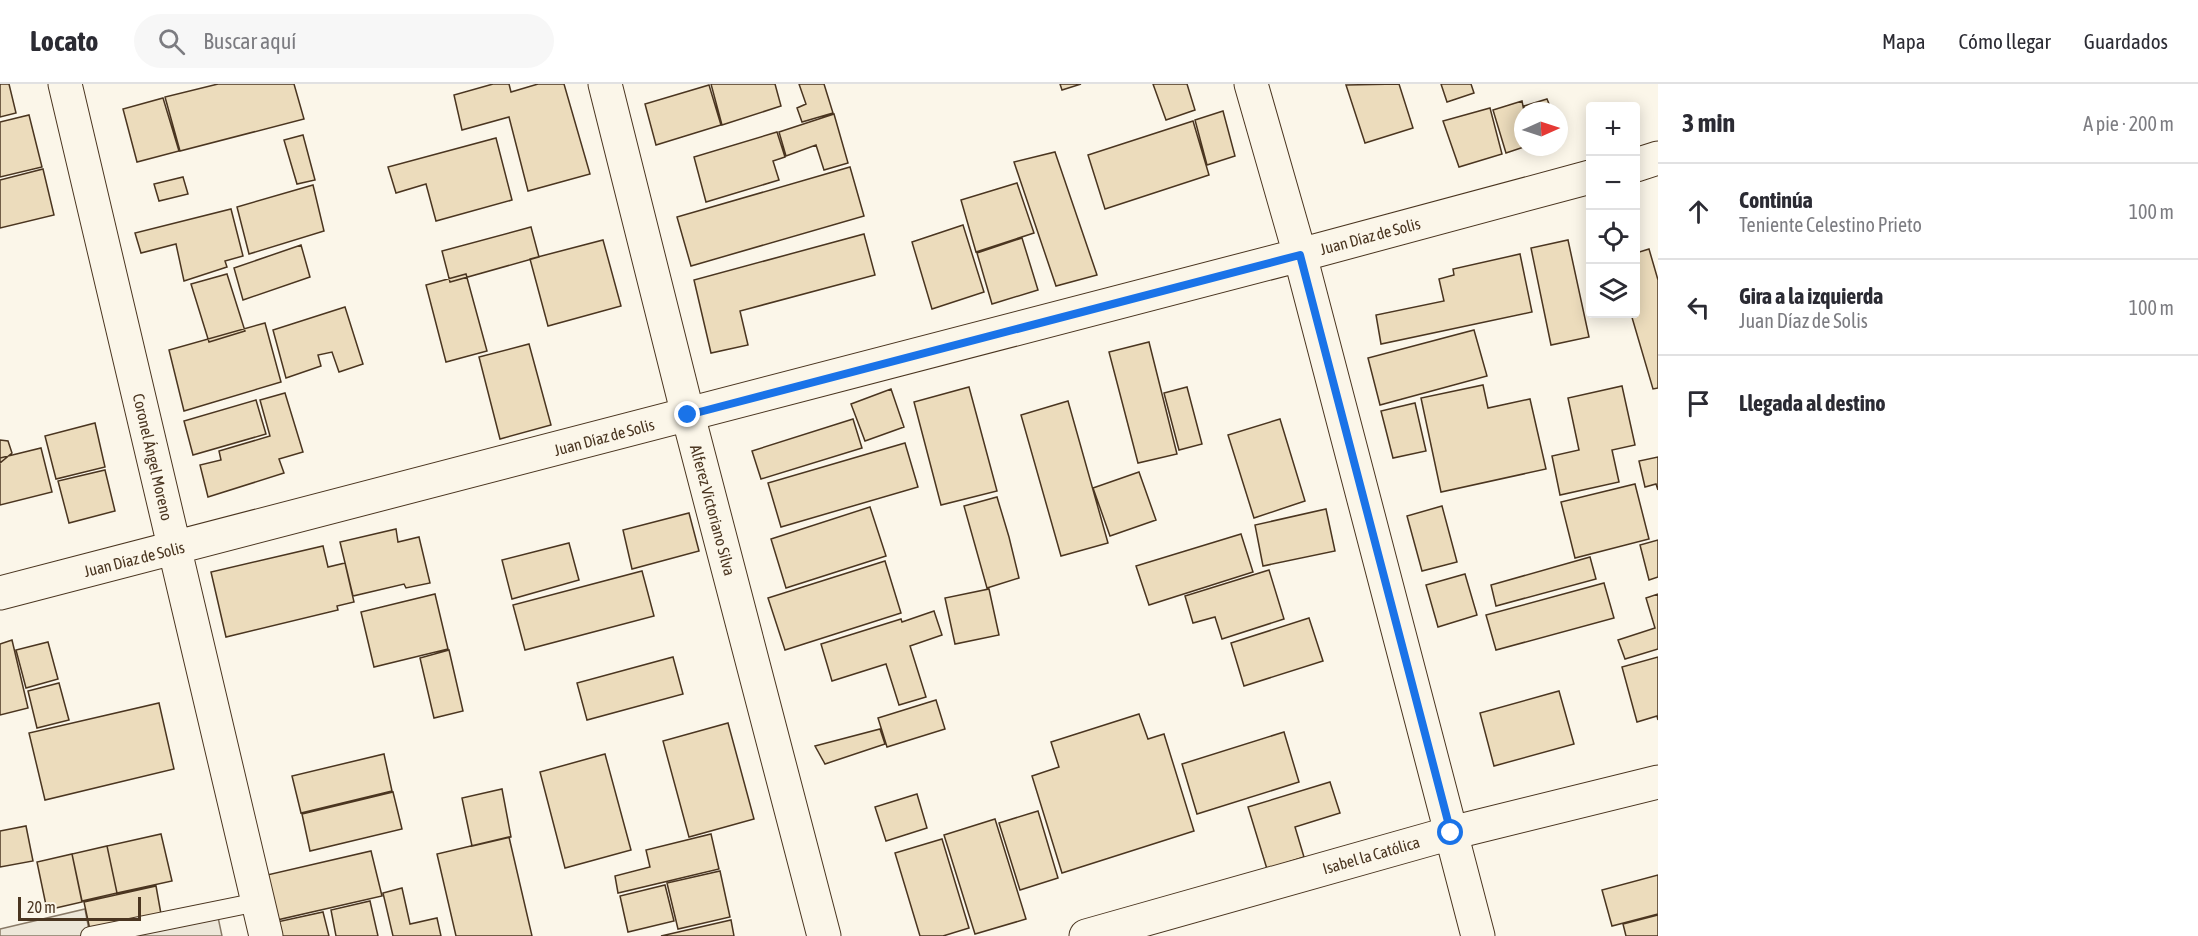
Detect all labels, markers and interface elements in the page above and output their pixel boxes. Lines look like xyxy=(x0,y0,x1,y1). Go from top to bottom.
search box xyxy=(134,14,554,68)
text: Locato xyxy=(30,25,98,57)
icon: search xyxy=(155,25,188,58)
text: Buscar aquí xyxy=(203,28,296,54)
text: Mapa xyxy=(1882,29,1926,53)
text: Cómo llegar xyxy=(1959,29,2051,53)
text: Guardados xyxy=(2084,29,2168,53)
north arrow xyxy=(1514,102,1568,156)
map controls xyxy=(1586,102,1640,318)
button: + xyxy=(1586,102,1640,156)
text: 3 min xyxy=(1682,108,1735,138)
text: A pie · 200 m xyxy=(2083,112,2174,135)
button: − xyxy=(1586,156,1640,210)
text: Continúa xyxy=(1739,187,1813,213)
icon: ahead xyxy=(1682,195,1715,228)
text: 100 m xyxy=(2129,200,2174,223)
button: locate xyxy=(1586,210,1640,264)
text: Teniente Celestino Prieto xyxy=(1739,213,1922,236)
street label: Juan Díaz de Solis xyxy=(1318,214,1422,258)
button: layers xyxy=(1586,264,1640,318)
text: Gira a la izquierda xyxy=(1739,283,1883,309)
icon: left xyxy=(1682,291,1715,324)
text: 100 m xyxy=(2129,296,2174,319)
text: Juan Díaz de Solis xyxy=(1739,309,1868,332)
icon: arrive xyxy=(1682,387,1715,420)
text: Llegada al destino xyxy=(1739,390,1886,416)
street label: Coronel Ángel Moreno xyxy=(129,392,176,522)
route end xyxy=(674,401,700,427)
street label: Juan Díaz de Solis xyxy=(552,415,656,459)
street label: Alferez Victoriano Silva xyxy=(687,443,739,577)
street label: Juan Díaz de Solis xyxy=(82,538,187,580)
route start xyxy=(1437,819,1463,845)
street label: Isabel la Católica xyxy=(1320,833,1422,877)
scale bar xyxy=(18,894,141,922)
text: 20 m xyxy=(27,898,56,916)

